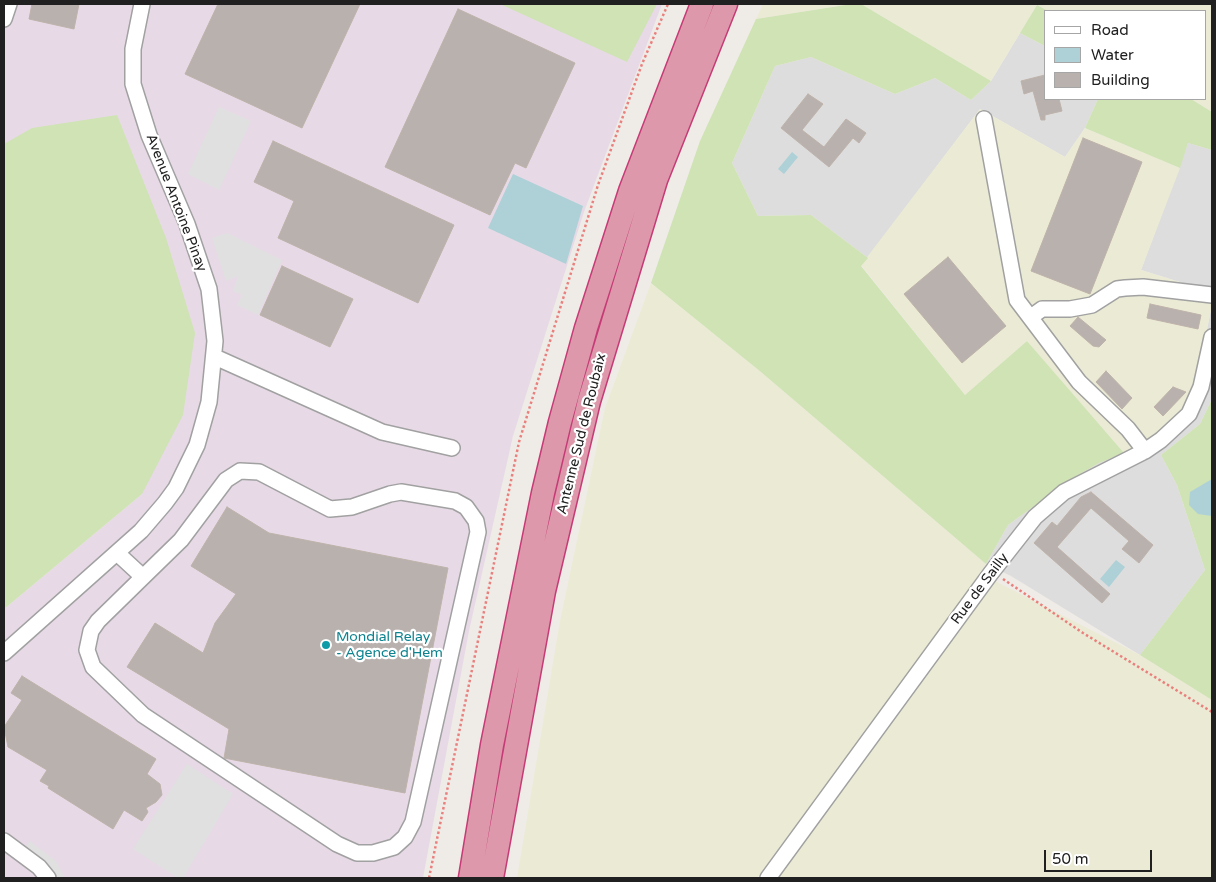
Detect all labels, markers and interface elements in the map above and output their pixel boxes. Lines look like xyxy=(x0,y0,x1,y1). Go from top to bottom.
legend xyxy=(1044,10,1206,100)
text: Road xyxy=(1091,21,1129,39)
text: Water xyxy=(1091,46,1134,64)
text: Building xyxy=(1091,71,1150,89)
street label: Avenue Antoine Pinay xyxy=(142,132,210,274)
street label: Antenne Sud de Roubaix xyxy=(554,352,610,516)
street label: Rue de Sailly xyxy=(948,550,1012,628)
place label: Mondial Relay - Agence d'Hem xyxy=(336,629,443,662)
marker: Mondial Relay - Agence d'Hem xyxy=(320,639,332,651)
scale bar xyxy=(1046,840,1154,872)
text: 50 m xyxy=(1052,850,1089,868)

